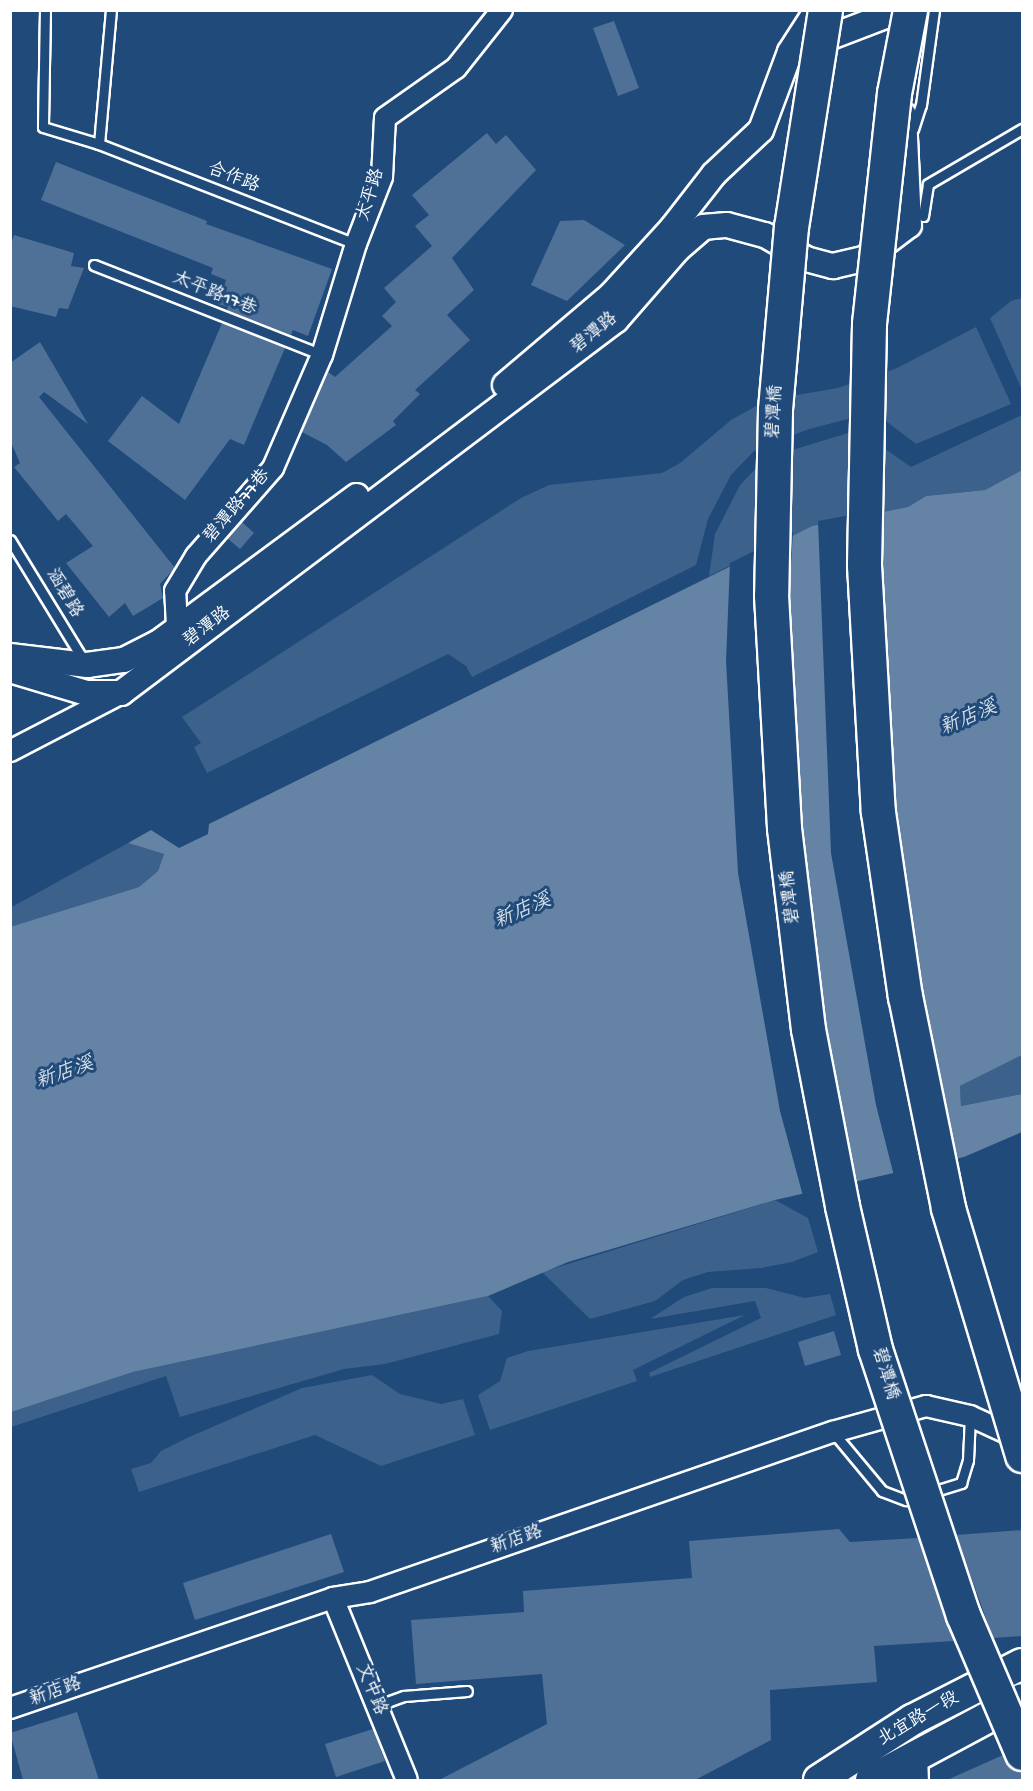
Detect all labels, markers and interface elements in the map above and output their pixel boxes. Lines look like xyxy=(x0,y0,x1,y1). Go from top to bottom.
street label: 合作路 xyxy=(204,159,262,199)
street label: 太平路 xyxy=(354,166,390,224)
street label: 太平路17巷 xyxy=(169,268,259,322)
street label: 碧潭路 xyxy=(567,309,623,359)
street label: 碧潭橋 xyxy=(764,384,788,440)
street label: 碧潭路77巷 xyxy=(200,466,276,548)
street label: 涵碧路 xyxy=(40,565,86,623)
street label: 碧潭路 xyxy=(180,603,236,653)
water label: 新店溪 xyxy=(937,696,1001,742)
street label: 碧潭橋 xyxy=(778,869,806,925)
water label: 新店溪 xyxy=(491,889,555,935)
water label: 新店溪 xyxy=(33,1053,97,1095)
street label: 碧潭橋 xyxy=(866,1345,902,1403)
street label: 新店路 xyxy=(488,1522,546,1560)
street label: 文中路 xyxy=(350,1661,390,1719)
street label: 新店路 xyxy=(27,1674,85,1712)
street label: 北宜路一段 xyxy=(875,1688,963,1752)

